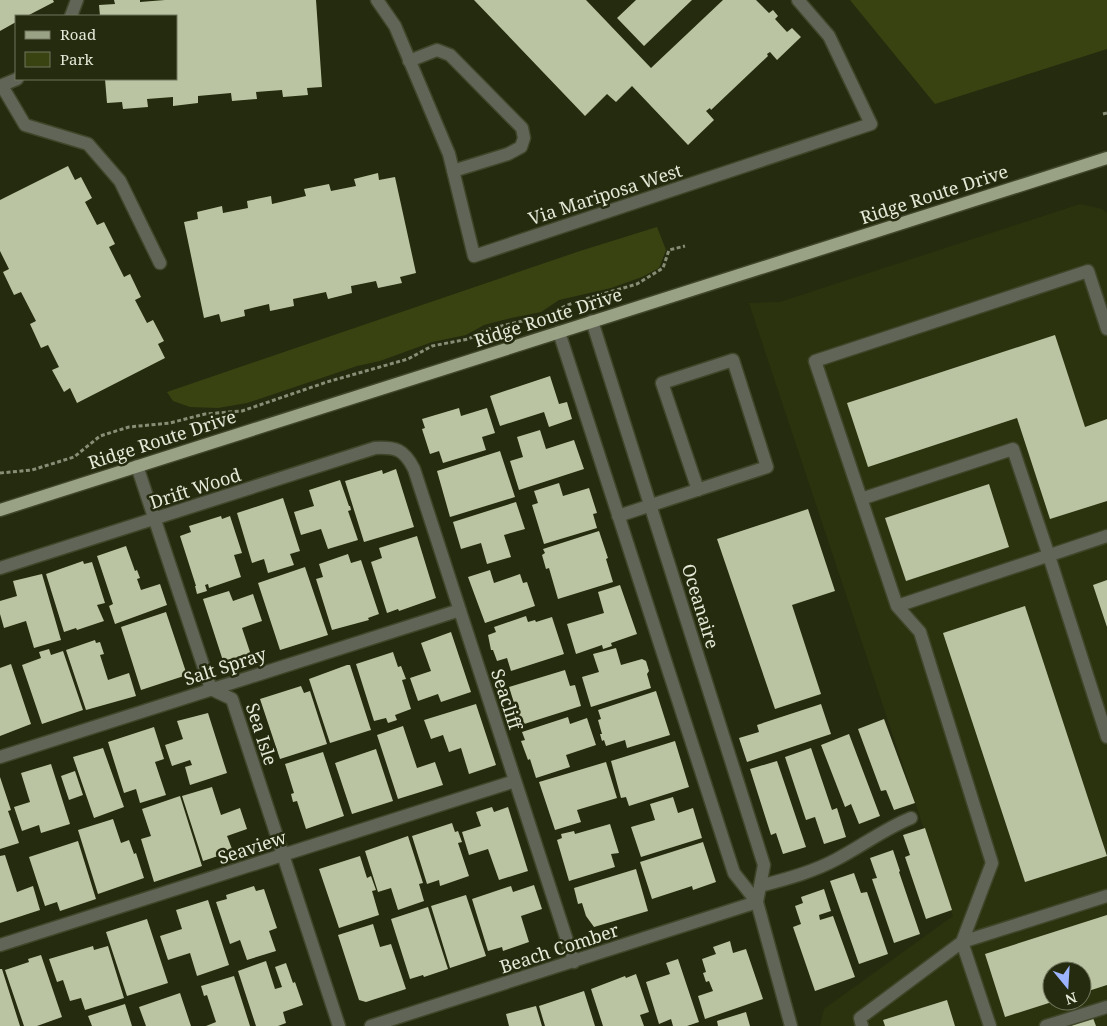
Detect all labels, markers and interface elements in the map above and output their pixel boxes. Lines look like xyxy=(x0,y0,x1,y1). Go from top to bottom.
legend xyxy=(15,15,178,80)
text: Road xyxy=(60,24,96,44)
text: Park xyxy=(60,49,94,69)
street label: Via Mariposa West xyxy=(525,158,685,230)
street label: Ridge Route Drive xyxy=(857,159,1011,229)
street label: Ridge Route Drive xyxy=(471,282,625,352)
street label: Ridge Route Drive xyxy=(85,404,239,474)
street label: Drift Wood xyxy=(146,462,244,514)
street label: Oceanaire xyxy=(677,561,725,651)
street label: Salt Spray xyxy=(181,641,270,691)
street label: Seacliff xyxy=(486,666,528,734)
street label: Sea Isle xyxy=(241,700,283,768)
street label: Seaview xyxy=(215,824,290,869)
street label: Beach Comber xyxy=(496,917,622,979)
north arrow xyxy=(1042,961,1092,1011)
text: N xyxy=(1063,988,1079,1010)

